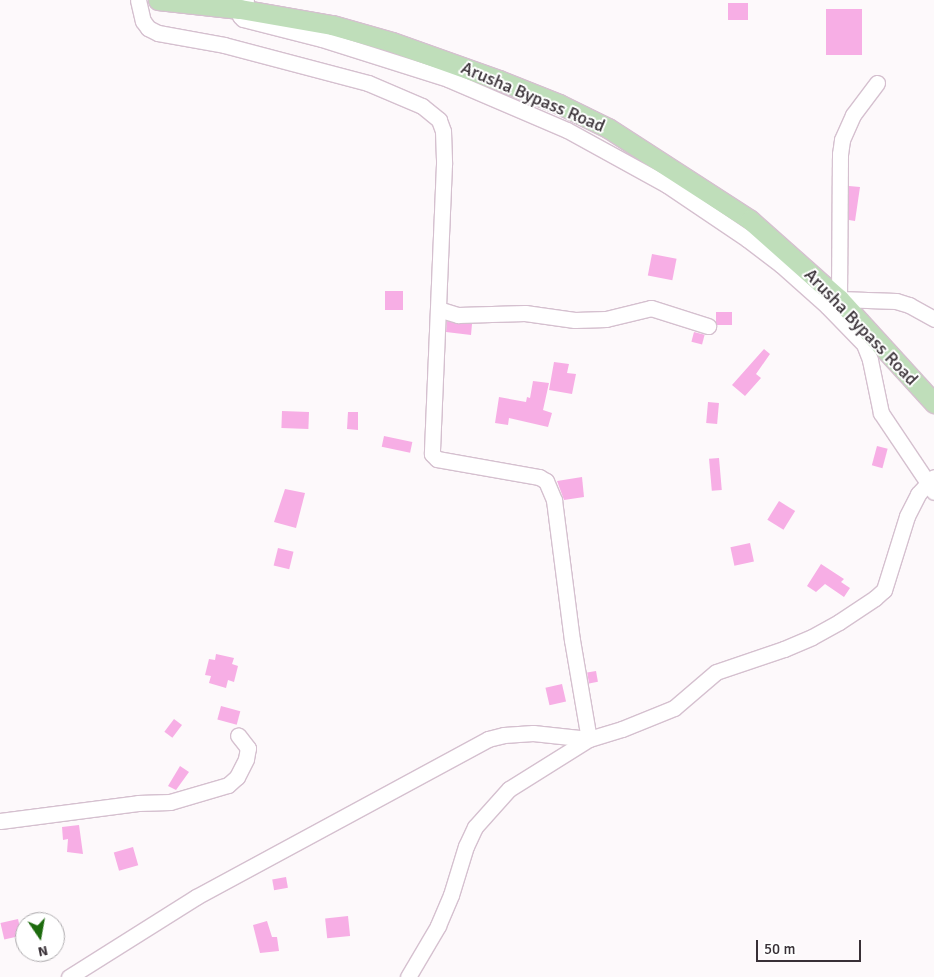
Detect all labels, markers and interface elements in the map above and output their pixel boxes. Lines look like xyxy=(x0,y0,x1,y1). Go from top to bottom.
street label: Arusha Bypass Road xyxy=(458,57,608,137)
street label: Arusha Bypass Road xyxy=(800,264,922,390)
north arrow xyxy=(15,912,65,962)
scale bar xyxy=(759,930,864,962)
text: 50 m xyxy=(764,940,795,958)
text: N xyxy=(36,942,50,961)

